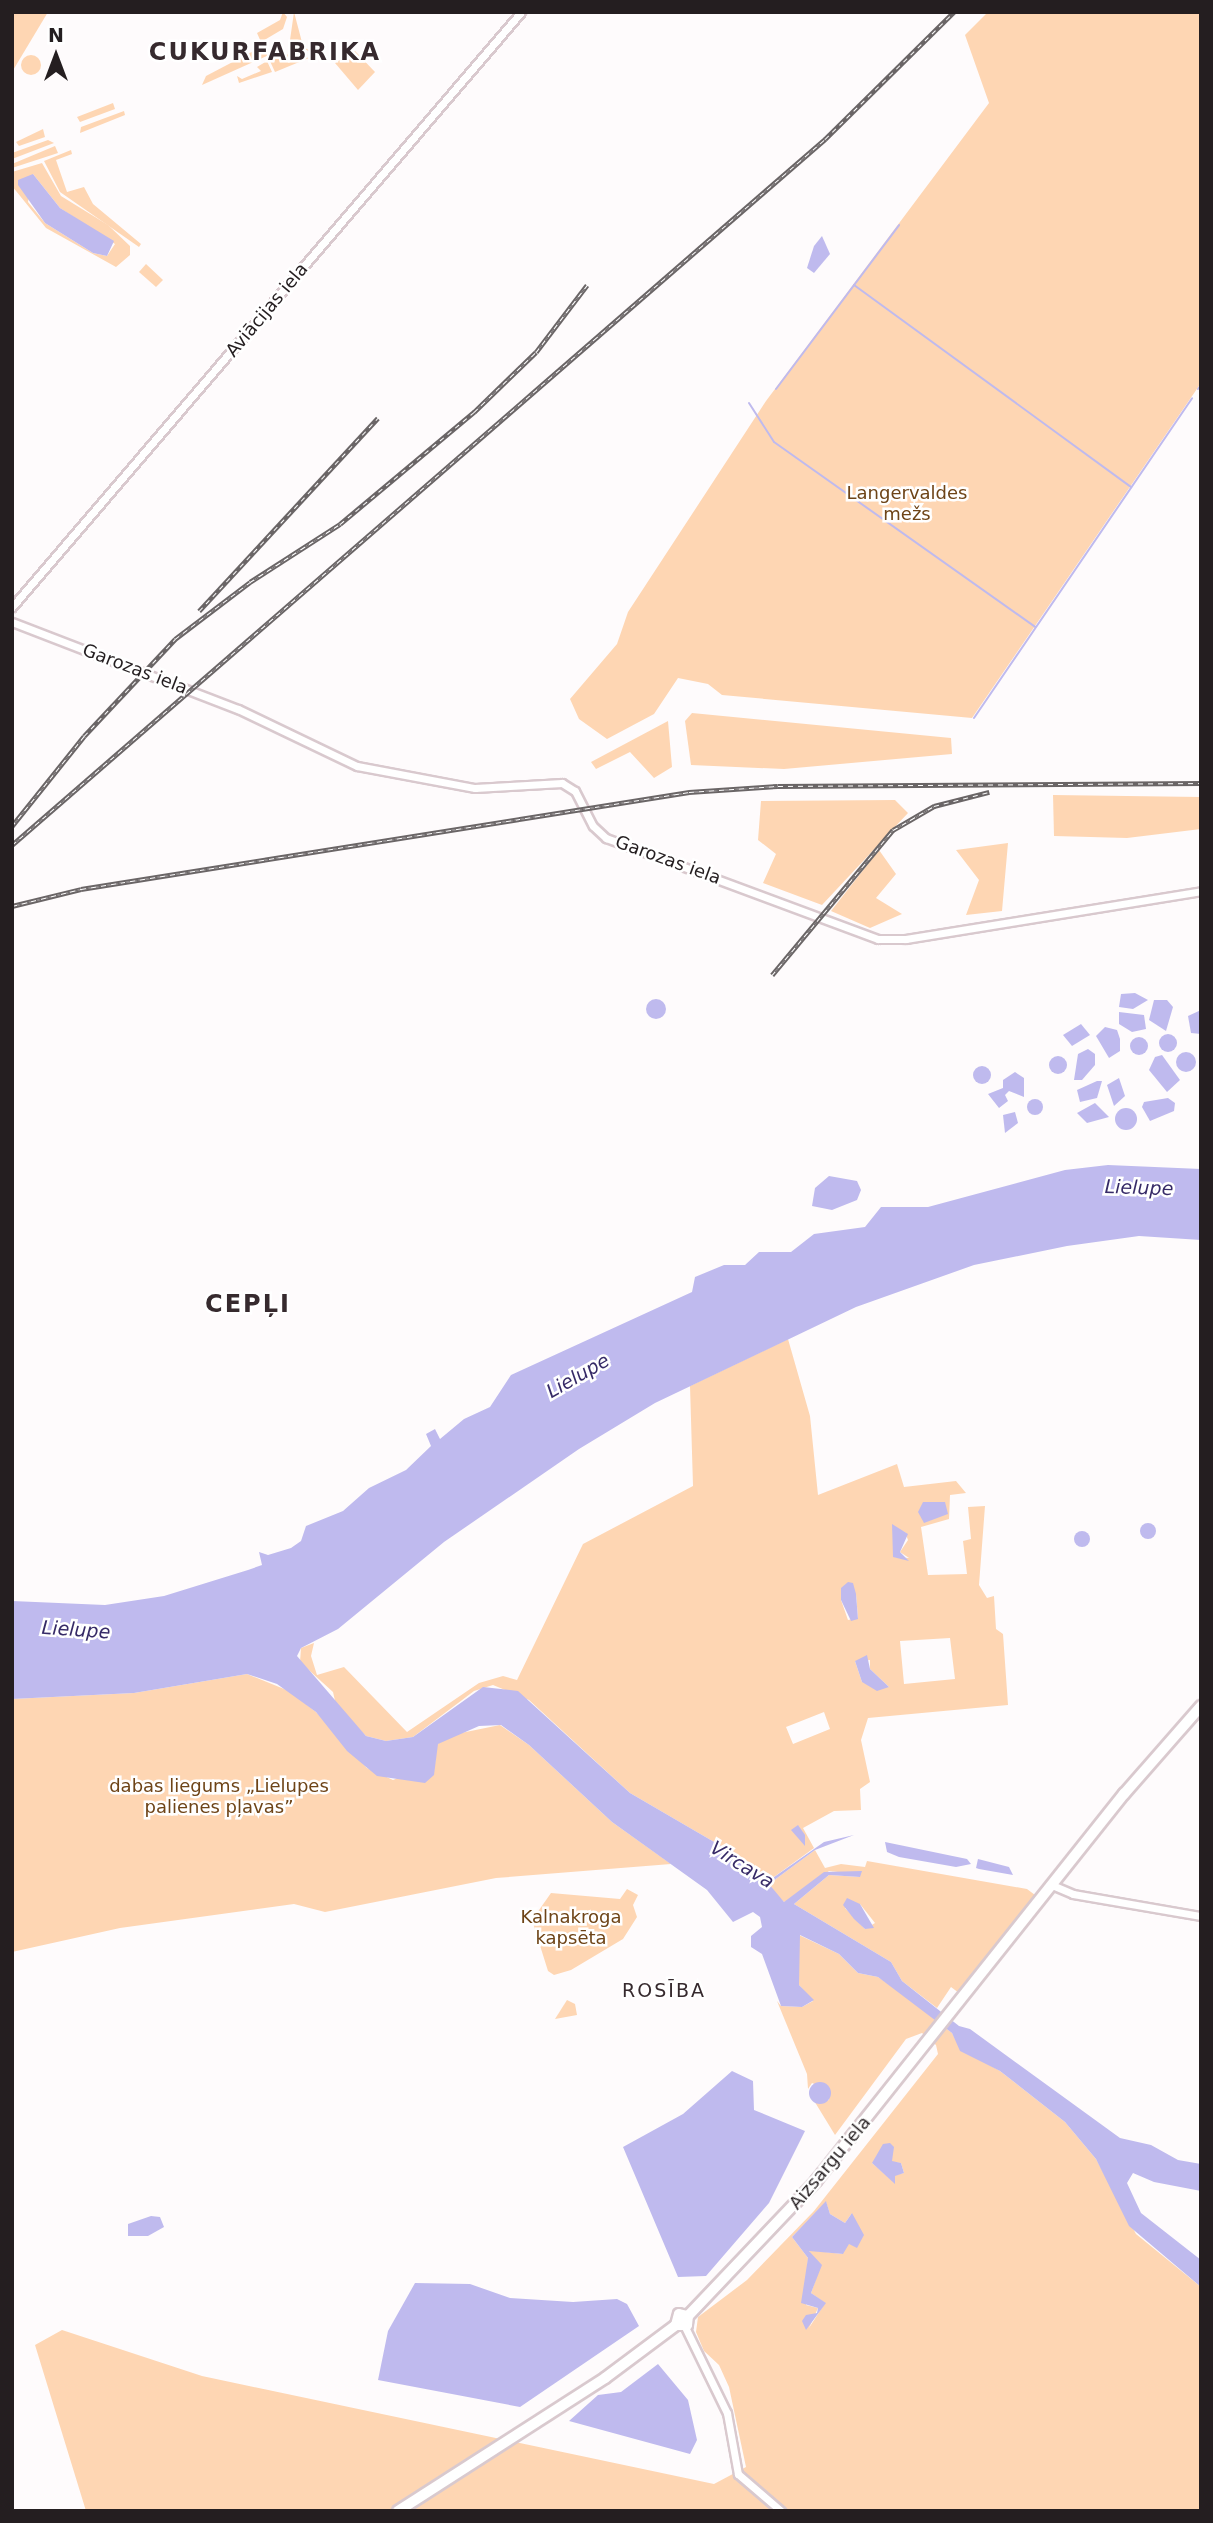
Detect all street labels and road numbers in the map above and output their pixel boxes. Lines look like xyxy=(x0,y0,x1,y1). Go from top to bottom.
street label: Aviācijas iela xyxy=(221,259,313,361)
street label: Garozas iela xyxy=(79,639,191,699)
street label: Garozas iela xyxy=(612,831,724,889)
street label: Aizsargu iela xyxy=(785,2112,875,2214)

